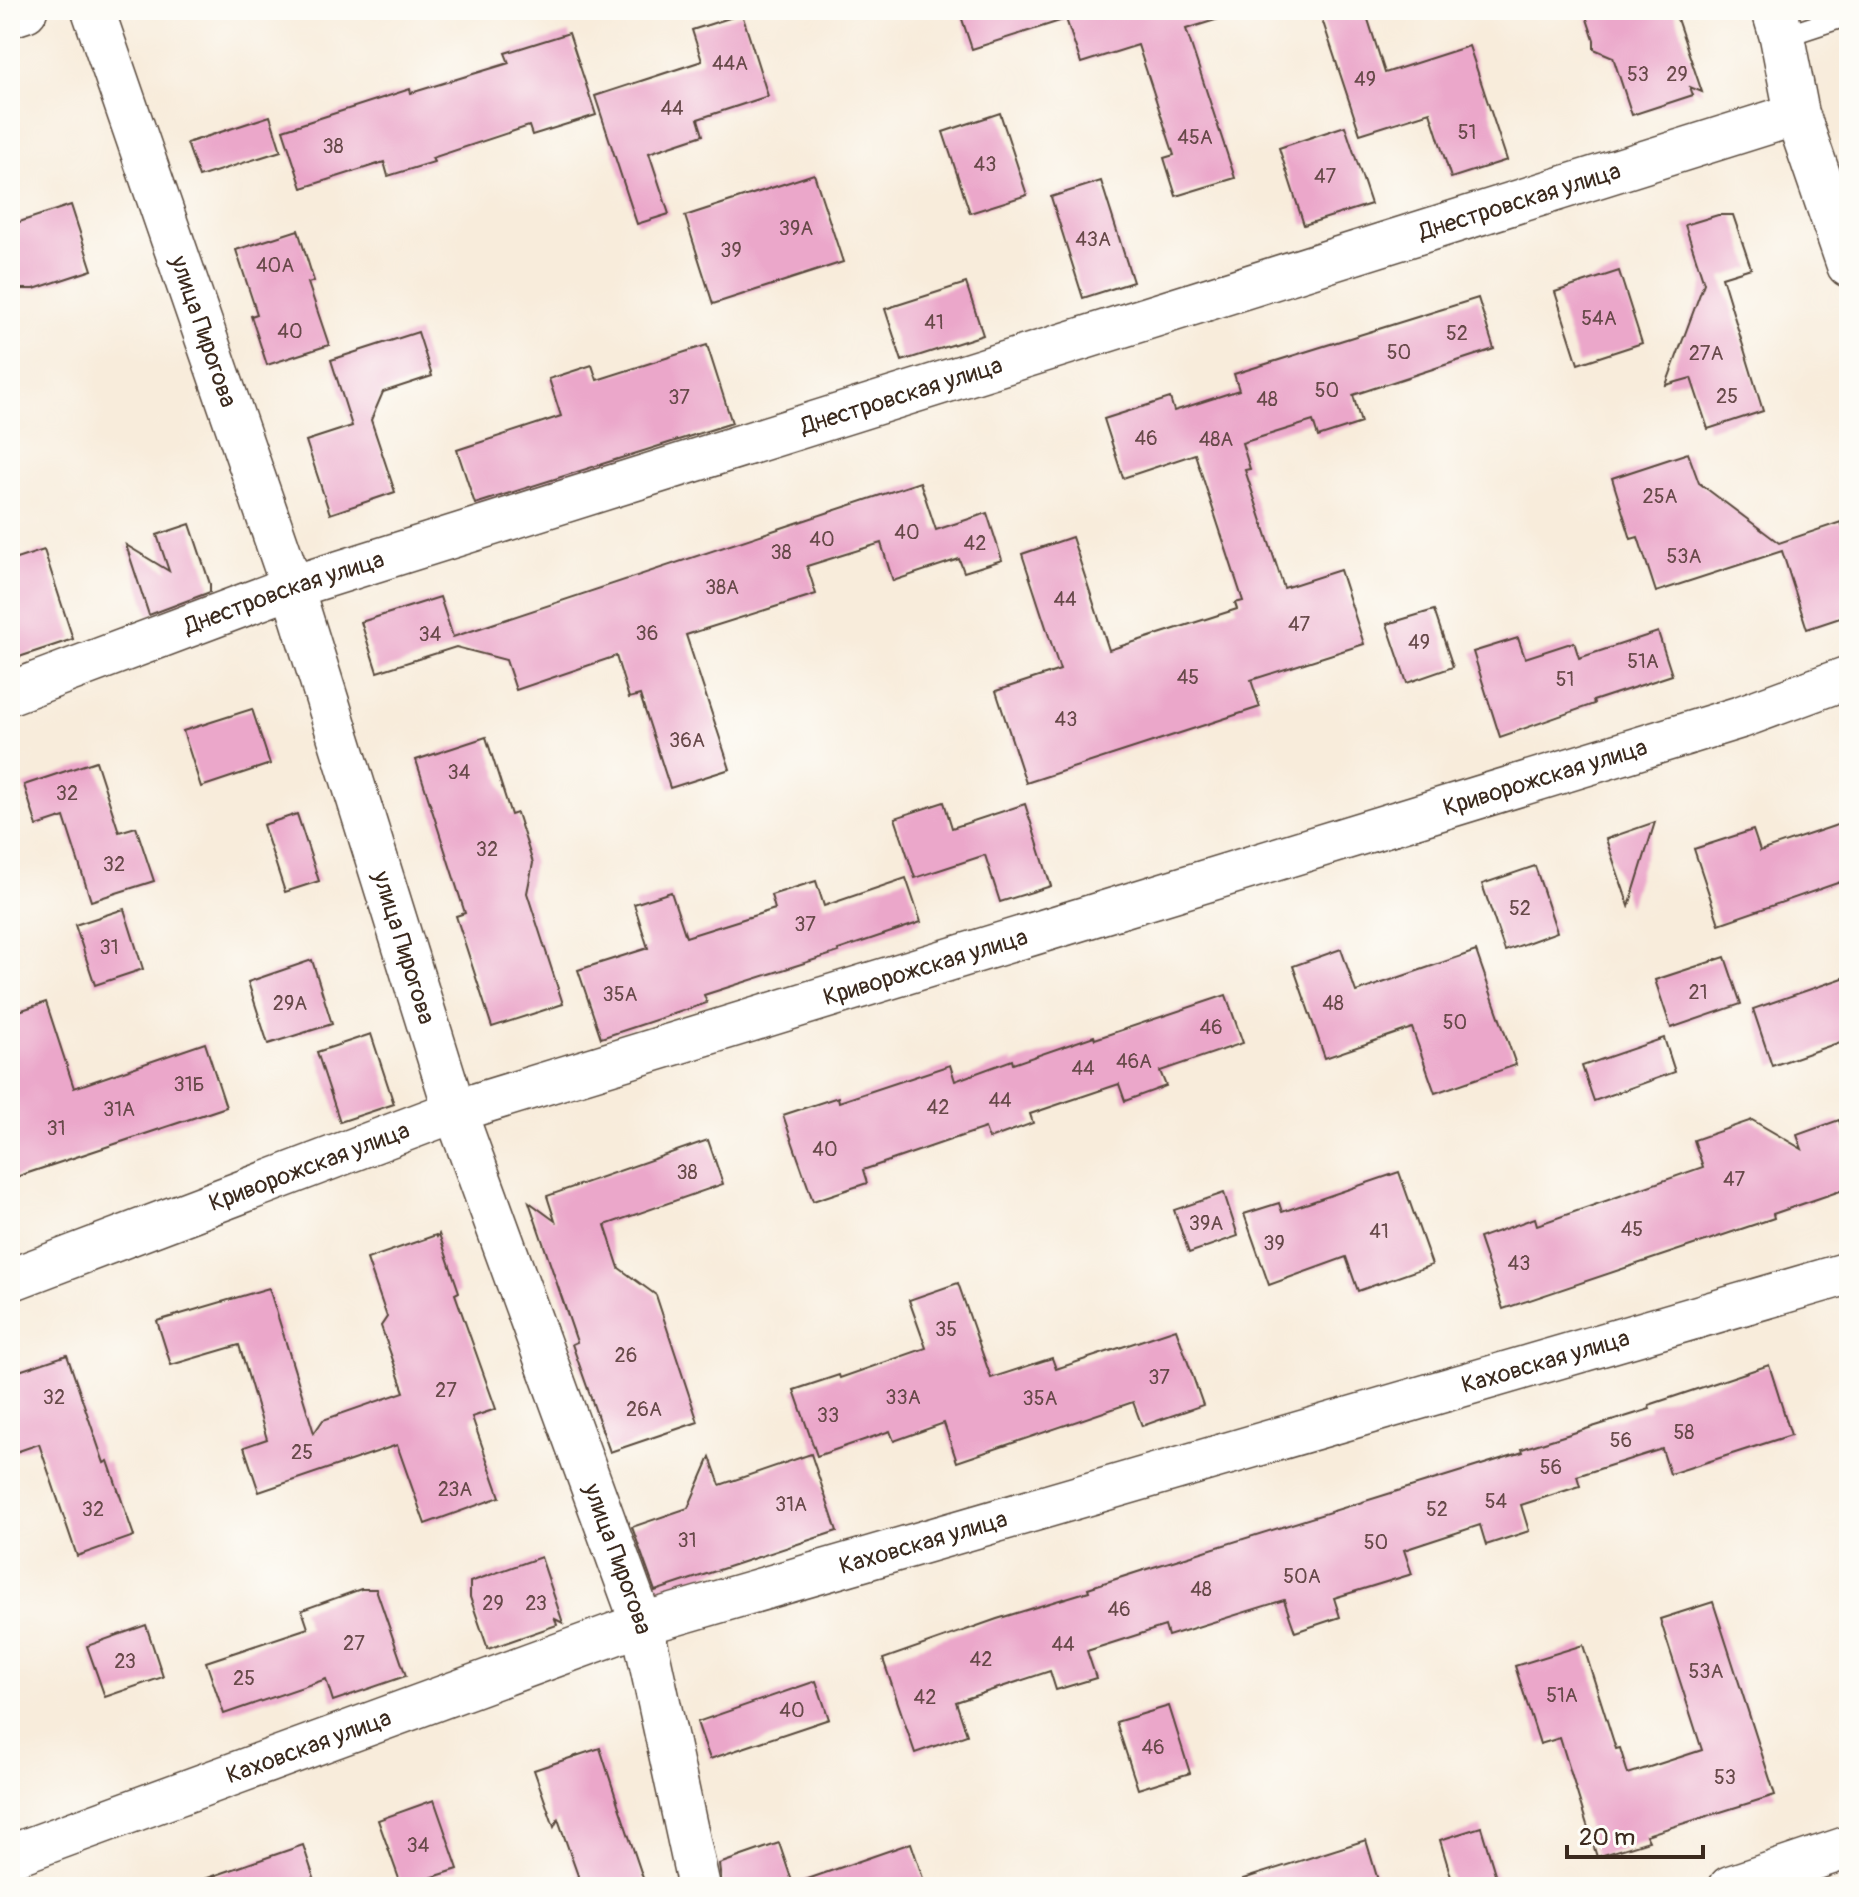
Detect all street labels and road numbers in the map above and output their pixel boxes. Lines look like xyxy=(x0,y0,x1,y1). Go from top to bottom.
street label: Днестровская улица xyxy=(1414,156,1624,247)
street label: улица Пирогова xyxy=(164,251,243,411)
street label: Днестровская улица xyxy=(796,350,1006,441)
street label: Днестровская улица xyxy=(179,544,388,641)
street label: Криворожская улица xyxy=(1439,732,1651,822)
street label: улица Пирогова xyxy=(367,867,442,1028)
street label: Криворожская улица xyxy=(820,922,1031,1012)
street label: Криворожская улица xyxy=(205,1115,413,1218)
street label: Каховская улица xyxy=(1458,1323,1633,1399)
street label: улица Пирогова xyxy=(577,1479,658,1637)
street label: Каховская улица xyxy=(836,1504,1011,1580)
street label: Каховская улица xyxy=(222,1703,395,1790)

